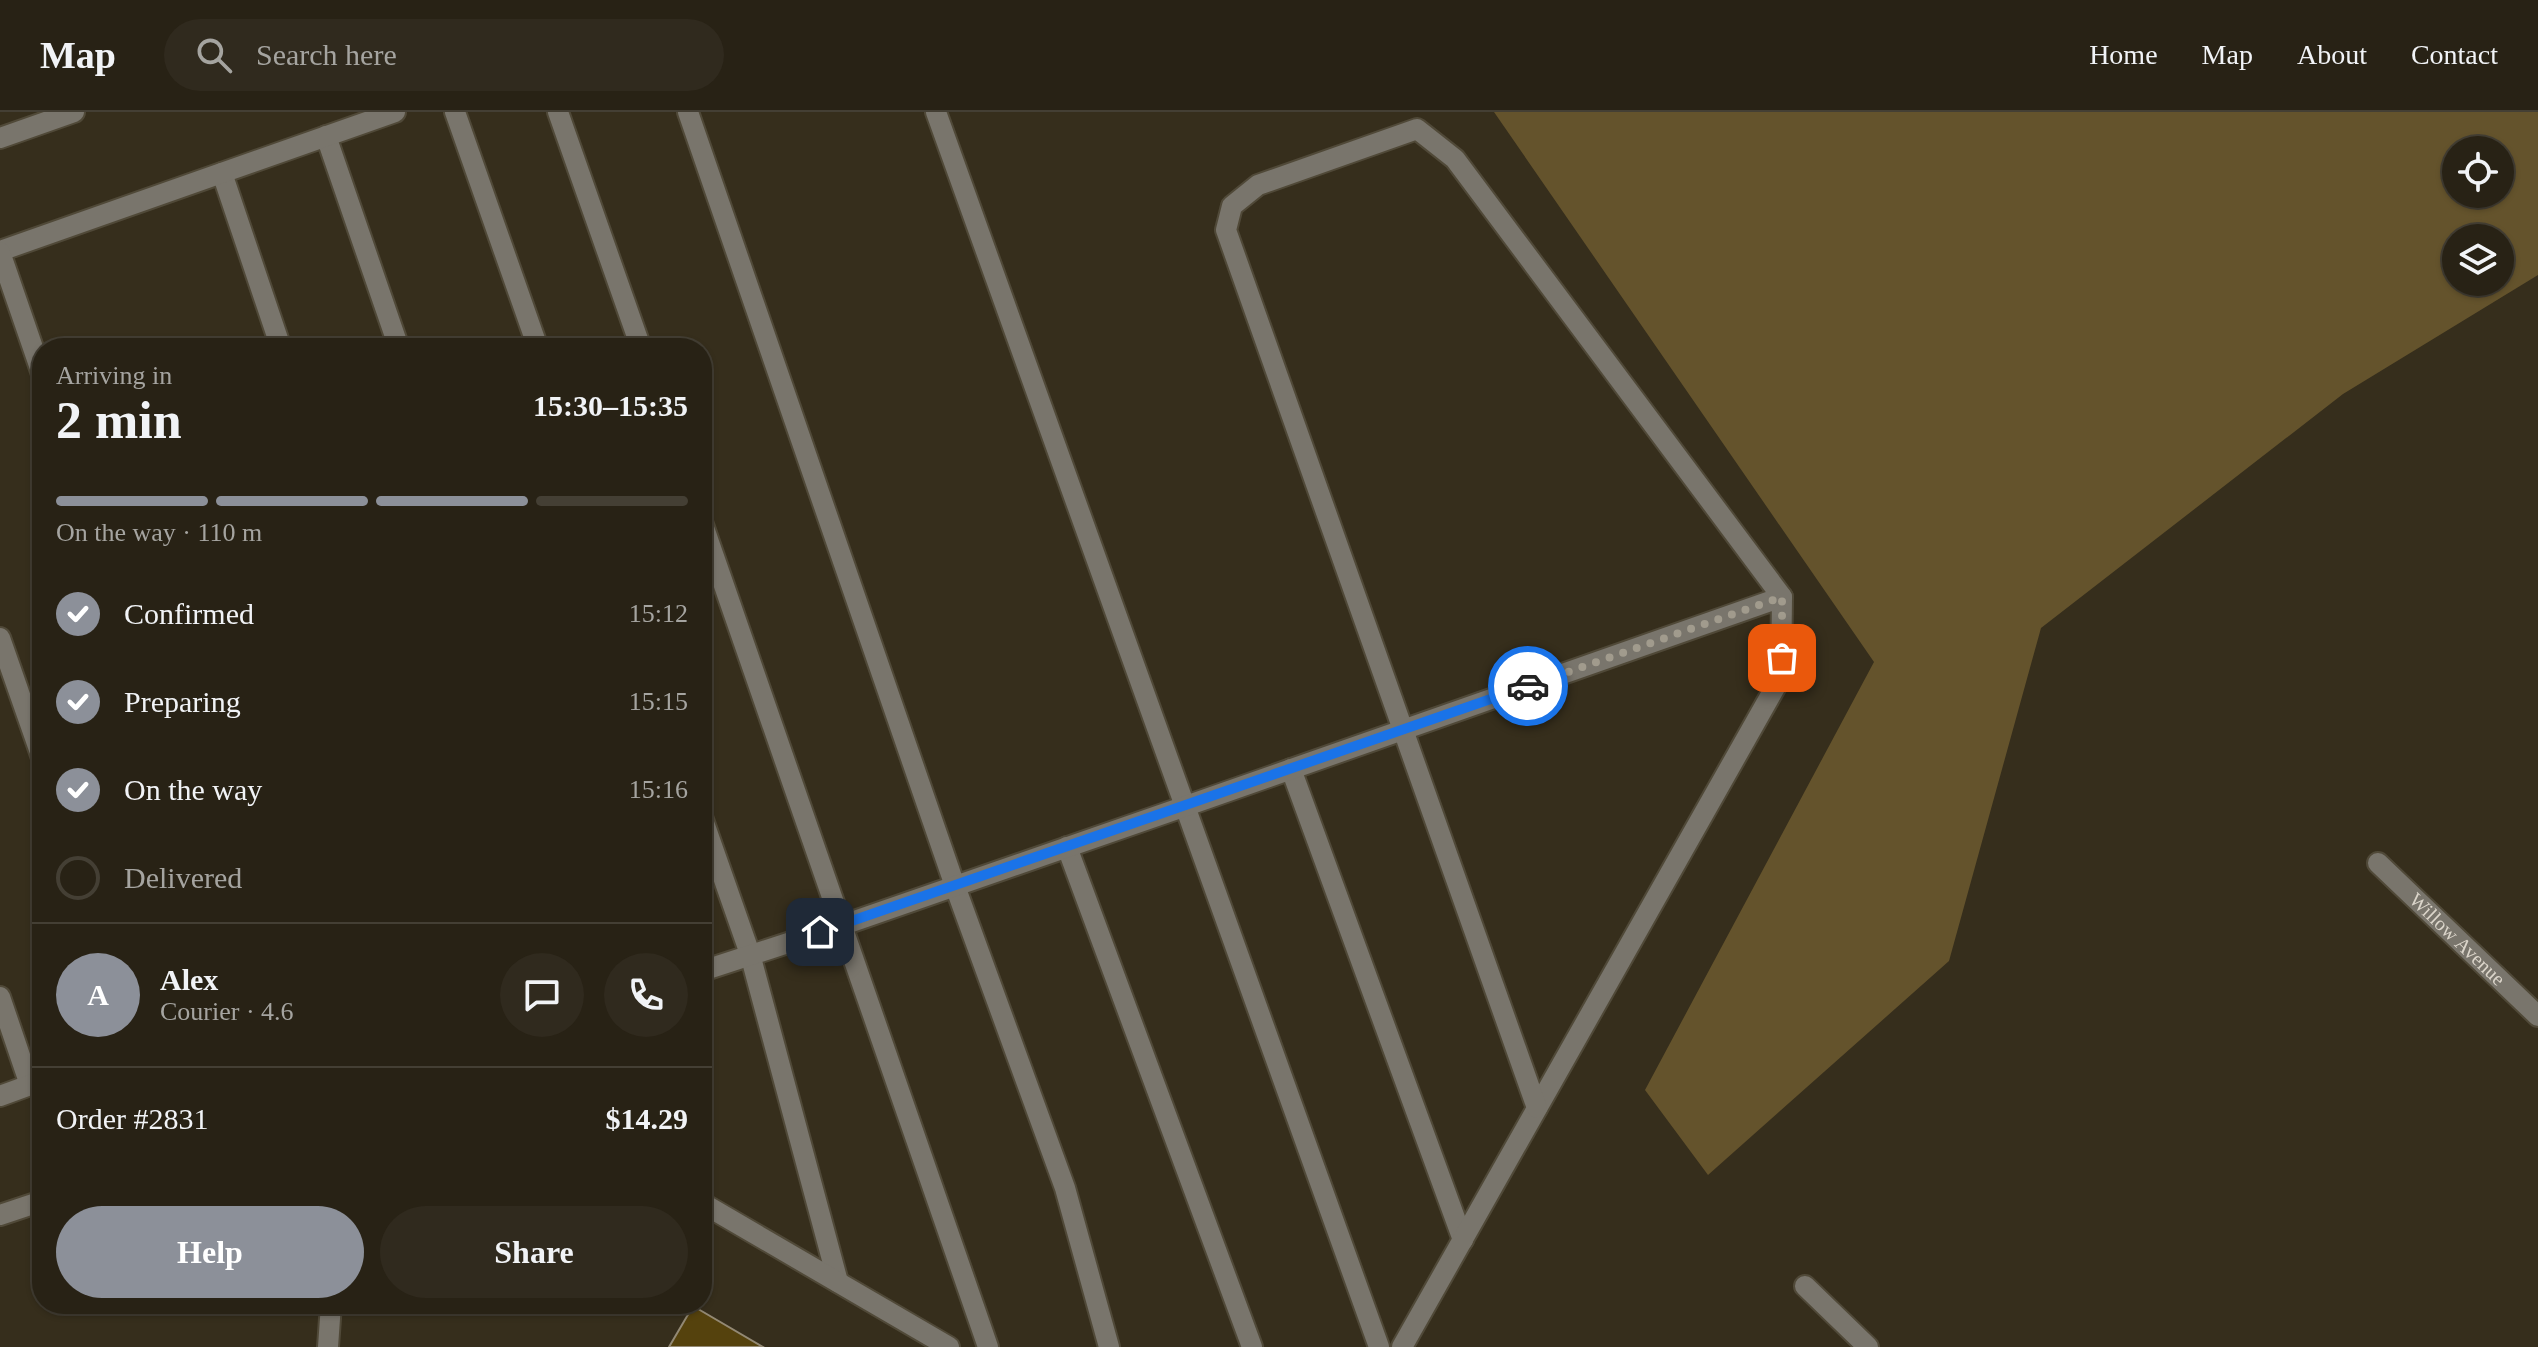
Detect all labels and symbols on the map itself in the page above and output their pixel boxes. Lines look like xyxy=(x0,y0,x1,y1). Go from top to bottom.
pin xyxy=(1748,624,1816,692)
courier xyxy=(1488,646,1568,726)
street label: Willow Avenue xyxy=(2405,888,2510,990)
pin xyxy=(786,898,854,966)

